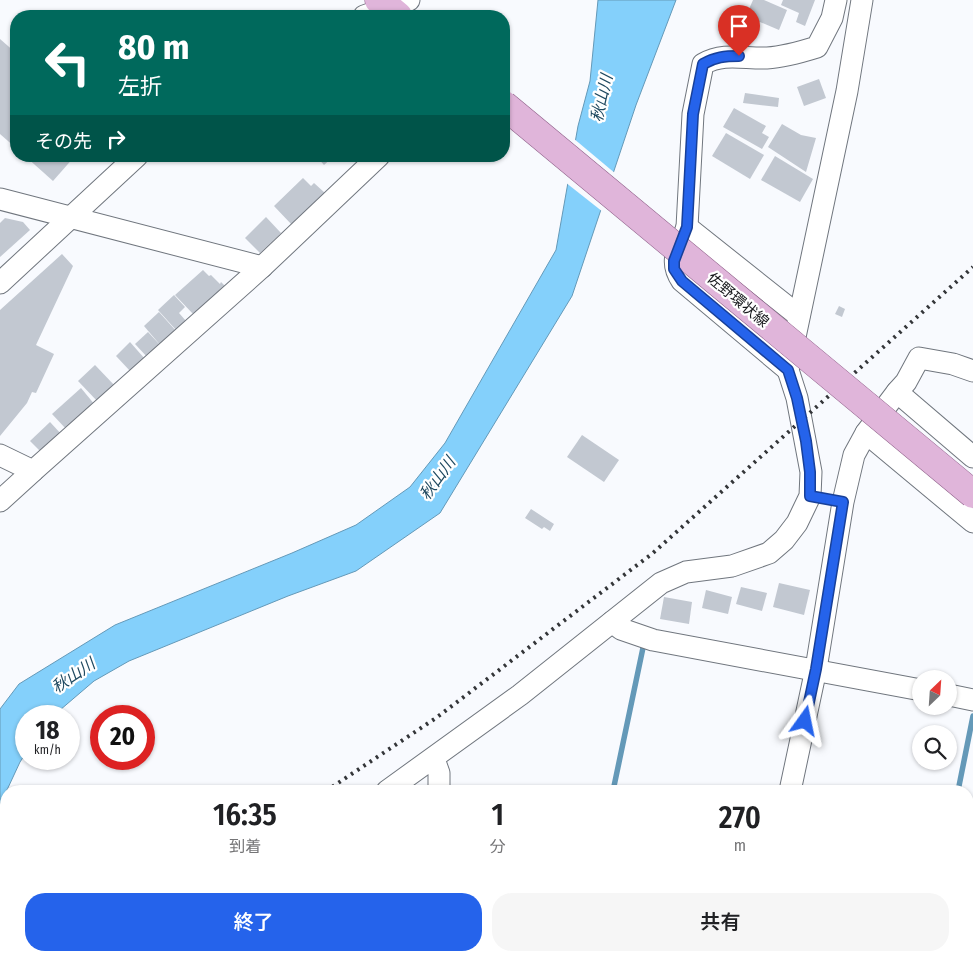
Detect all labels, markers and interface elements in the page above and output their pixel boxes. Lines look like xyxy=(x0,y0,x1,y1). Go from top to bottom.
pin xyxy=(718,5,760,56)
icon: arrive xyxy=(725,12,753,40)
text: 80 m xyxy=(118,26,190,68)
icon: left xyxy=(35,30,100,95)
water label: 秋山川 xyxy=(587,71,617,124)
text: 左折 xyxy=(118,73,162,100)
icon: right xyxy=(102,125,130,153)
text: その先 xyxy=(35,130,92,153)
street label: 佐野環状線 xyxy=(703,269,773,331)
water label: 秋山川 xyxy=(416,452,460,503)
water label: 秋山川 xyxy=(48,653,100,697)
north arrow xyxy=(912,670,958,715)
map controls xyxy=(912,670,957,770)
position arrow xyxy=(778,694,830,746)
speed limit sign: 20 xyxy=(90,705,155,770)
text: 18 xyxy=(36,716,59,746)
button: search xyxy=(912,725,957,770)
text: km/h xyxy=(34,743,61,757)
text: 16:35 xyxy=(213,797,277,833)
text: 1 xyxy=(492,797,504,833)
text: 270 xyxy=(719,800,761,836)
text: m xyxy=(734,836,746,855)
text: 到着 xyxy=(229,837,261,856)
text: 分 xyxy=(490,837,506,856)
button: 終了 xyxy=(25,893,482,951)
button: 共有 xyxy=(492,893,949,951)

